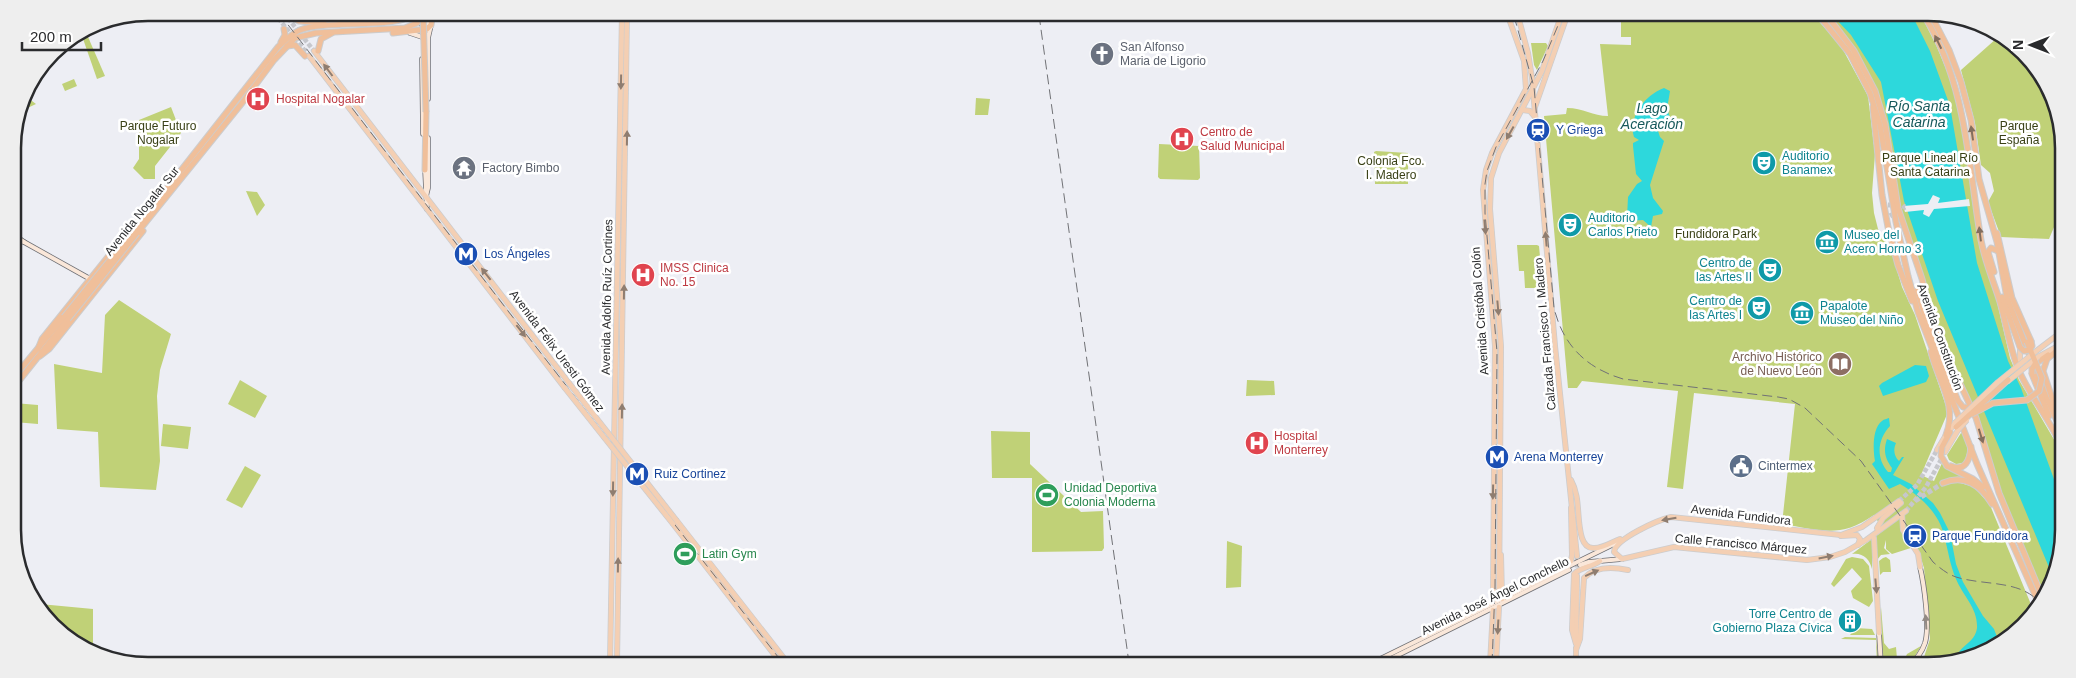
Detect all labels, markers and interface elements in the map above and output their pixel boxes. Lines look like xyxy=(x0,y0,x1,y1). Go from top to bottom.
scale bar xyxy=(22,20,101,52)
north arrow xyxy=(2006,20,2056,70)
text: 200 m xyxy=(30,28,72,45)
one-way arrow xyxy=(1934,35,1942,49)
place label: San Alfonso Maria de Ligorio xyxy=(1120,40,1206,68)
text: N xyxy=(2010,40,2026,50)
church icon: San Alfonso Maria de Ligorio xyxy=(1089,41,1115,67)
one-way arrow xyxy=(323,63,333,77)
one-way arrow xyxy=(617,75,625,91)
hospital icon: Hospital Nogalar xyxy=(245,86,271,112)
place label: Hospital Nogalar xyxy=(276,92,365,106)
water label: Río Santa Catarina xyxy=(1888,98,1950,130)
water label: Lago Aceración xyxy=(1620,100,1683,132)
station icon: Y Griega xyxy=(1525,117,1551,143)
park label: Parque Futuro Nogalar xyxy=(120,119,197,147)
park label: Parque España xyxy=(1999,119,2040,147)
place label: Y Griega xyxy=(1556,123,1603,137)
place label: Centro de Salud Municipal xyxy=(1200,125,1285,153)
one-way arrow xyxy=(1968,125,1976,141)
hospital icon: Centro de Salud Municipal xyxy=(1169,126,1195,152)
one-way arrow xyxy=(1506,126,1514,140)
one-way arrow xyxy=(623,130,631,146)
place label: Auditorio Banamex xyxy=(1782,149,1833,177)
theatre icon: Auditorio Banamex xyxy=(1751,150,1777,176)
park label: Parque Lineal Río Santa Catarina xyxy=(1882,151,1978,179)
park label: Colonia Fco. I. Madero xyxy=(1357,154,1425,182)
temple icon: Factory Bimbo xyxy=(451,155,477,181)
place label: Factory Bimbo xyxy=(482,161,560,175)
street label: Avenida Nogalar Sur xyxy=(102,164,182,258)
place label: Auditorio Carlos Prieto xyxy=(1588,211,1658,239)
theatre icon: Auditorio Carlos Prieto xyxy=(1557,212,1583,238)
street label: Avenida Adolfo Ruíz Cortines xyxy=(599,219,615,375)
one-way arrow xyxy=(1481,219,1489,235)
one-way arrow xyxy=(1976,226,1984,242)
park label: Fundidora Park xyxy=(1675,227,1758,241)
place label: Museo del Acero Horno 3 xyxy=(1844,228,1922,256)
museum icon: Museo del Acero Horno 3 xyxy=(1814,229,1840,255)
one-way arrow xyxy=(1542,231,1550,247)
metro station icon: Los Ángeles xyxy=(453,241,479,267)
place label: Los Ángeles xyxy=(484,246,550,261)
street label: Avenida Cristóbal Colón xyxy=(1469,246,1491,376)
place label: Centro de las Artes II xyxy=(1696,256,1752,284)
street label: Calzada Francisco I. Madero xyxy=(1531,257,1559,411)
theatre icon: Centro de las Artes II xyxy=(1757,257,1783,283)
place label: IMSS Clinica No. 15 xyxy=(660,261,729,289)
hospital icon: IMSS Clinica No. 15 xyxy=(630,262,656,288)
one-way arrow xyxy=(481,268,492,281)
street label: Avenida Constitución xyxy=(1914,282,1966,392)
one-way arrow xyxy=(620,284,628,300)
street label: Avenida Félix Uresti Gómez xyxy=(507,287,607,415)
place label: Centro de las Artes I xyxy=(1689,294,1742,322)
theatre icon: Centro de las Artes I xyxy=(1746,295,1772,321)
place label: Papalote Museo del Niño xyxy=(1820,299,1904,327)
museum icon: Papalote Museo del Niño xyxy=(1789,300,1815,326)
one-way arrow xyxy=(1495,301,1503,317)
one-way arrow xyxy=(515,325,526,338)
place label: Archivo Histórico de Nuevo León xyxy=(1732,350,1822,378)
library icon: Archivo Histórico de Nuevo León xyxy=(1827,351,1853,377)
one-way arrow xyxy=(618,402,626,418)
place label: Hospital Monterrey xyxy=(1274,429,1328,457)
one-way arrow xyxy=(1978,429,1985,444)
hospital icon: Hospital Monterrey xyxy=(1244,430,1270,456)
metro station icon: Arena Monterrey xyxy=(1484,444,1510,470)
place label: Arena Monterrey xyxy=(1514,450,1603,464)
public building icon: Cintermex xyxy=(1728,453,1754,479)
place label: Cintermex xyxy=(1758,459,1813,473)
metro station icon: Ruiz Cortinez xyxy=(624,461,650,487)
place label: Ruiz Cortinez xyxy=(654,467,726,481)
one-way arrow xyxy=(609,481,617,497)
place label: Unidad Deportiva Colonia Moderna xyxy=(1064,481,1157,509)
sports icon: Unidad Deportiva Colonia Moderna xyxy=(1034,482,1060,508)
one-way arrow xyxy=(1489,484,1497,500)
street label: Avenida Fundidora xyxy=(1690,502,1792,528)
one-way arrow xyxy=(1661,515,1677,523)
station icon: Parque Fundidora xyxy=(1902,523,1928,549)
place label: Parque Fundidora xyxy=(1932,529,2028,543)
street label: Calle Francisco Márquez xyxy=(1674,531,1808,557)
sports icon: Latin Gym xyxy=(672,541,698,567)
place label: Latin Gym xyxy=(702,547,757,561)
street label: Avenida José Ángel Conchello xyxy=(1418,553,1571,638)
one-way arrow xyxy=(1818,553,1834,561)
one-way arrow xyxy=(615,557,623,573)
one-way arrow xyxy=(1585,569,1600,578)
one-way arrow xyxy=(1872,578,1880,594)
place label: Torre Centro de Gobierno Plaza Cívica xyxy=(1713,607,1832,635)
building icon: Torre Centro de Gobierno Plaza Cívica xyxy=(1837,608,1863,634)
one-way arrow xyxy=(1921,614,1929,630)
one-way arrow xyxy=(1493,619,1501,635)

